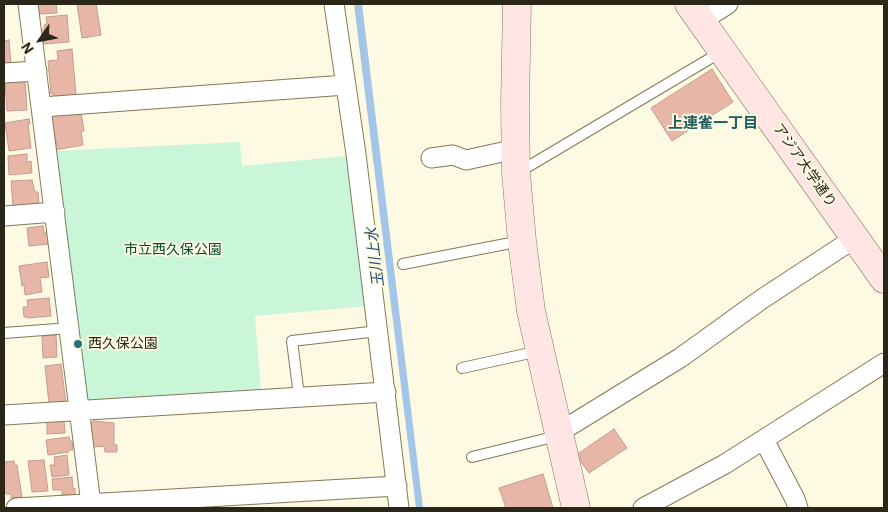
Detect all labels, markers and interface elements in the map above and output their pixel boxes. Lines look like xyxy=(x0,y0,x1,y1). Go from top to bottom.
north arrow xyxy=(15,15,65,65)
text: N xyxy=(18,40,37,57)
district label: 上連雀一丁目 xyxy=(668,115,758,133)
street label: アジア大学通り xyxy=(769,121,839,211)
water label: 玉川上水 xyxy=(363,226,389,288)
park label: 市立西久保公園 xyxy=(124,242,222,258)
place label: 西久保公園 xyxy=(88,336,158,352)
marker: 西久保公園 xyxy=(72,338,84,350)

